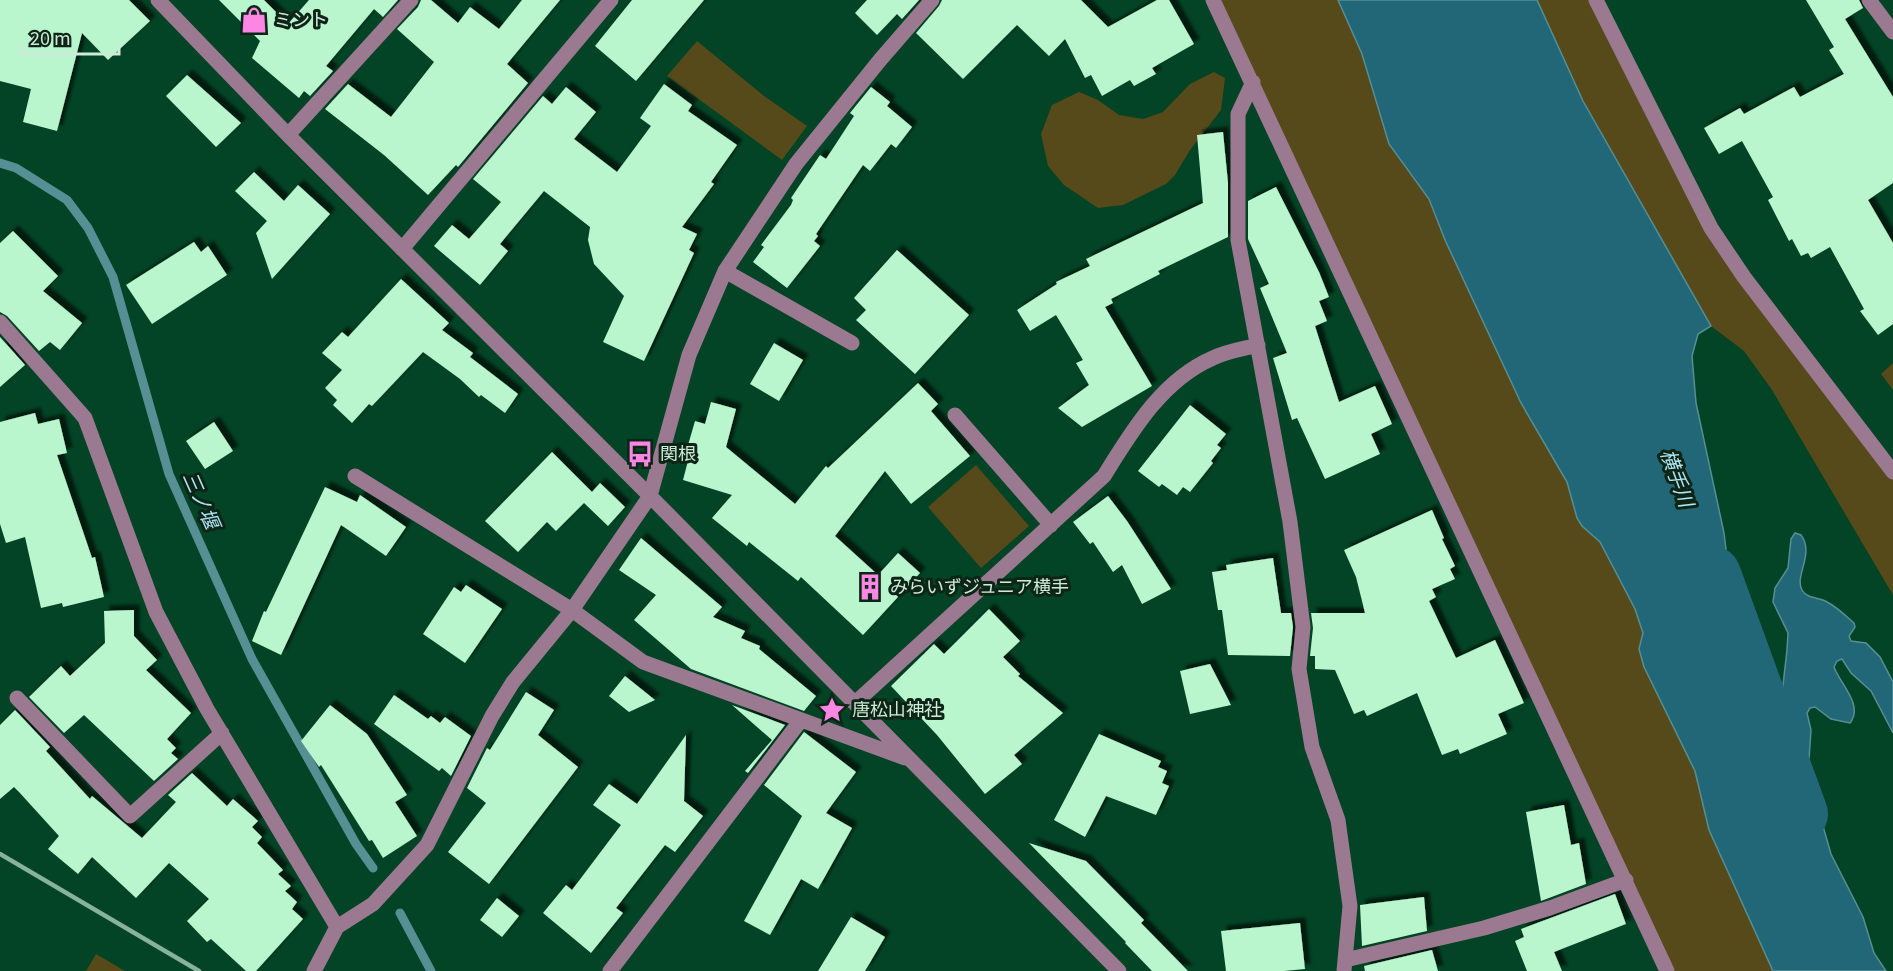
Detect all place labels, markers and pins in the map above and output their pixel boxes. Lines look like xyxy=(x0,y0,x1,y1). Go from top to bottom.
shop icon: ミント xyxy=(239,5,269,35)
place label: ミント xyxy=(274,5,328,31)
bus stop icon: 関根 xyxy=(625,439,655,469)
place label: 関根 xyxy=(660,439,696,465)
building icon: みらいずジュニア横手 xyxy=(855,572,885,602)
place label: みらいずジュニア横手 xyxy=(890,572,1069,598)
place icon: 唐松山神社 xyxy=(817,695,847,725)
place label: 唐松山神社 xyxy=(852,695,942,721)

